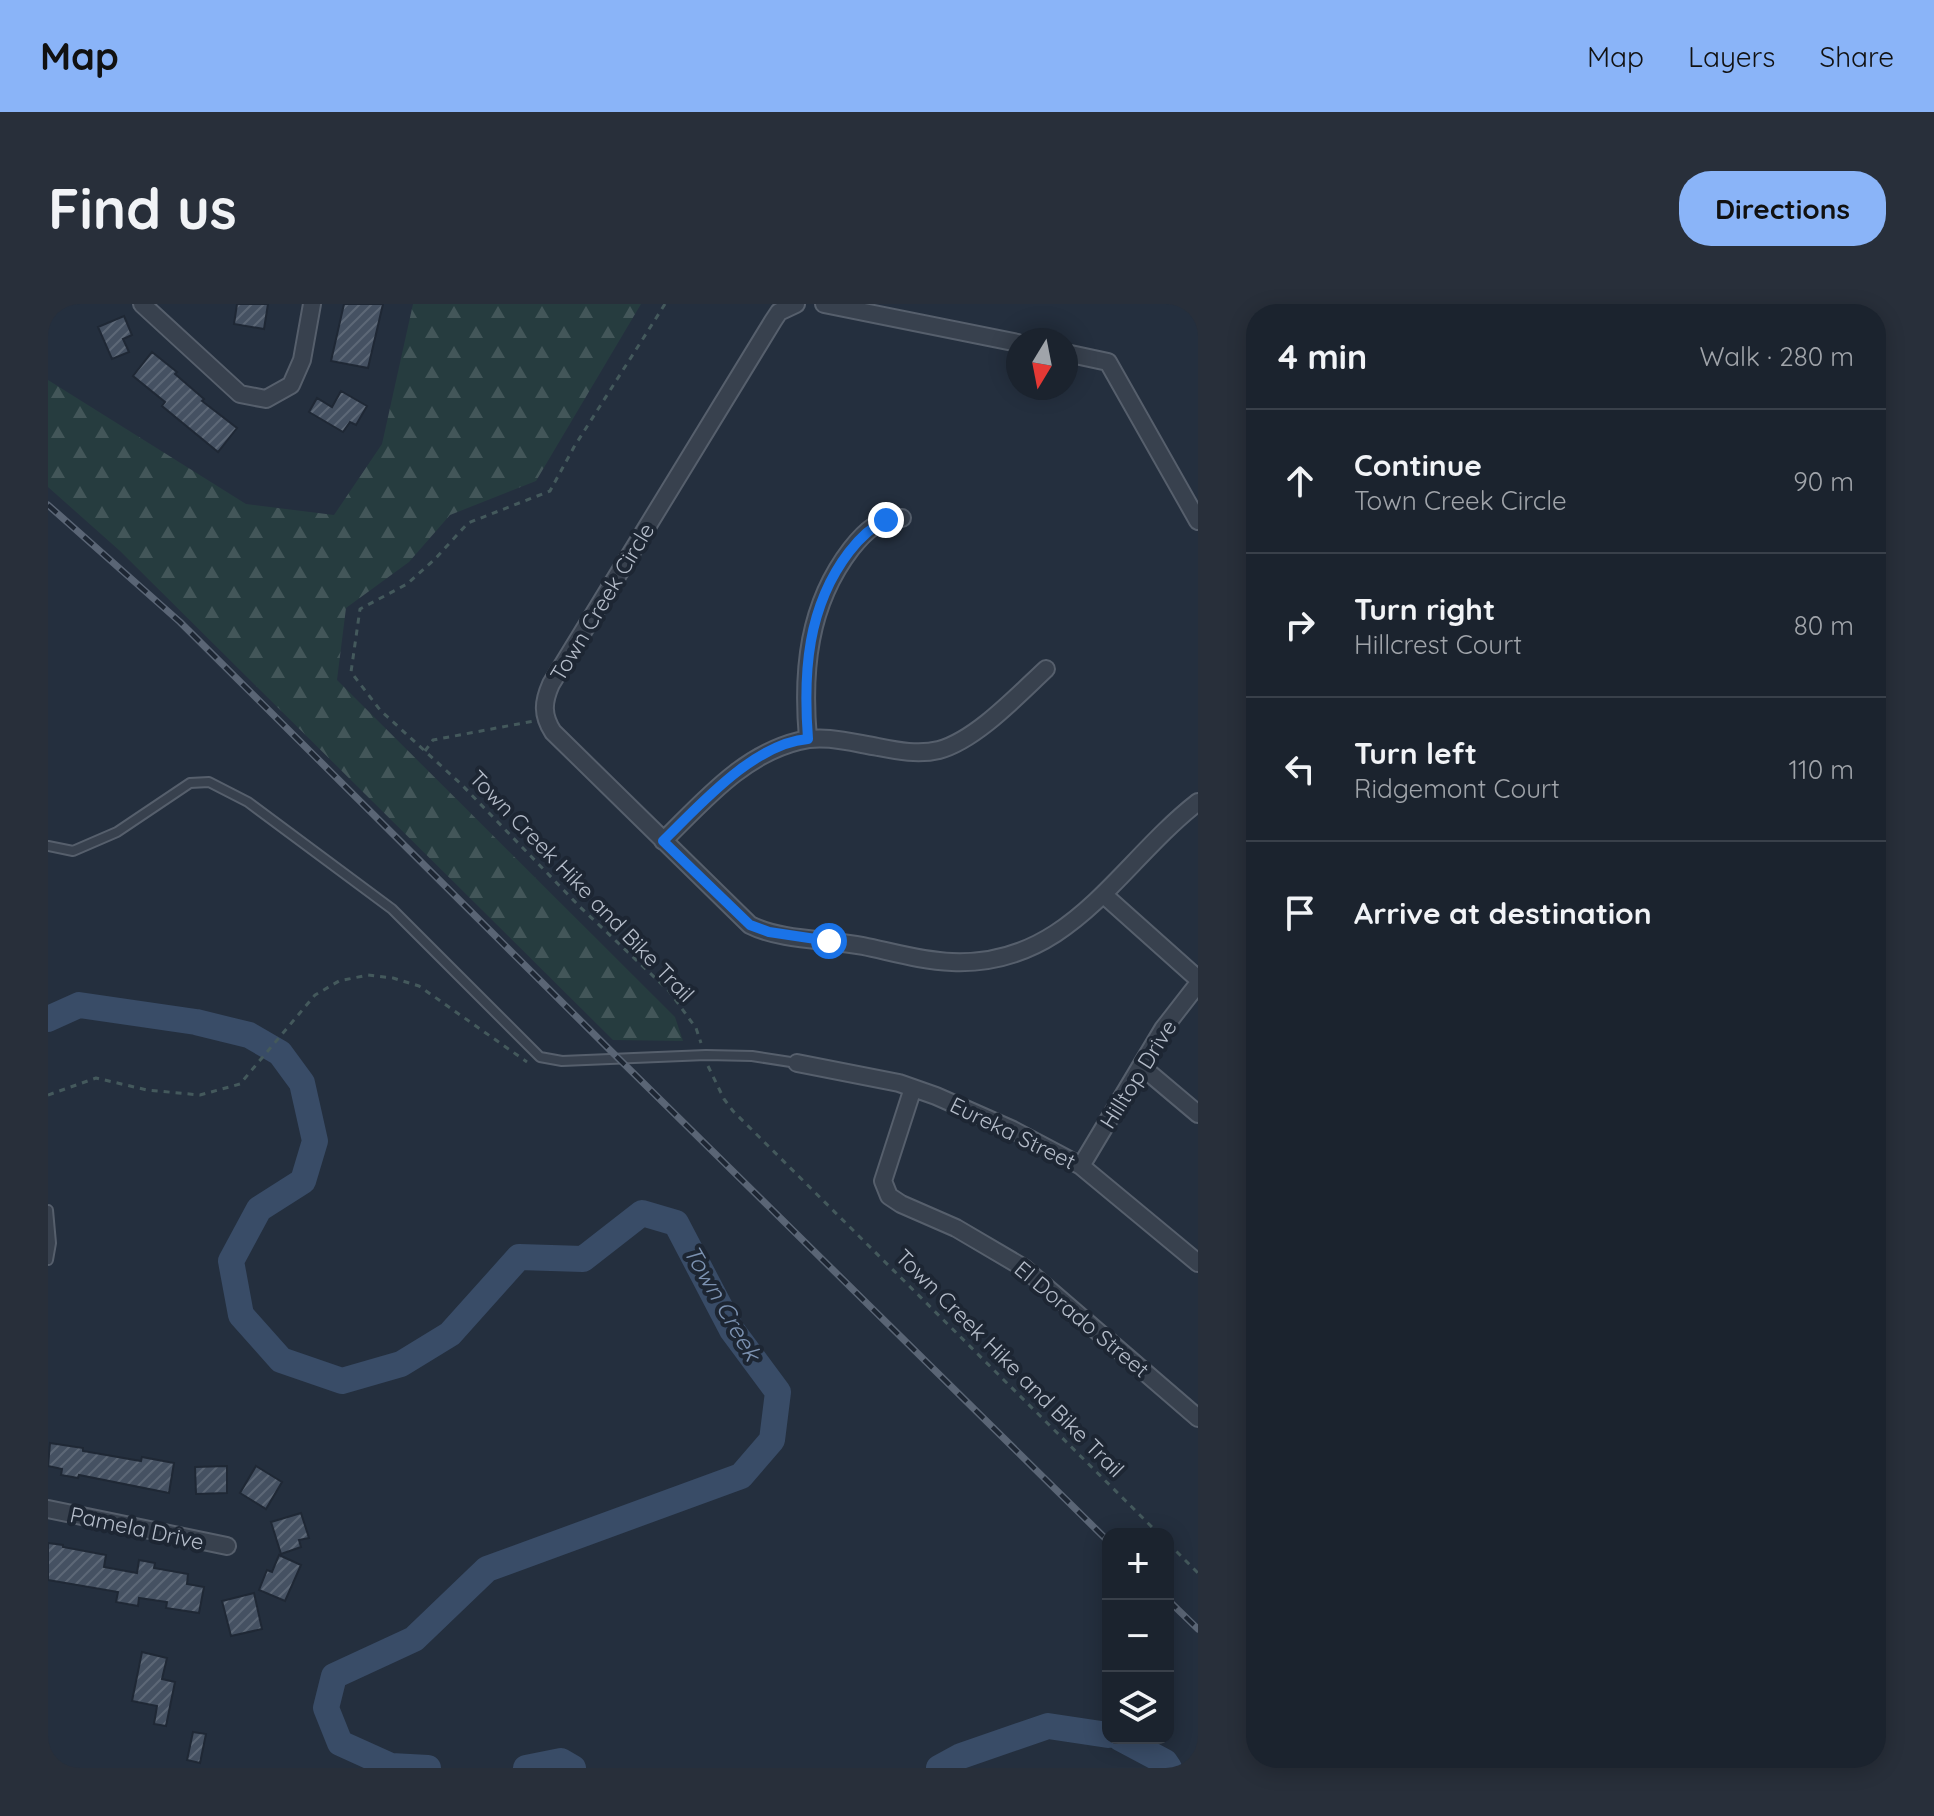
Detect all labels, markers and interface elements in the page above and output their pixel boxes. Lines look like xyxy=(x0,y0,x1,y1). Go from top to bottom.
text: Map xyxy=(40,32,119,80)
text: Map xyxy=(1587,39,1644,74)
text: Layers xyxy=(1688,39,1775,74)
text: Share xyxy=(1819,39,1894,74)
button: Directions xyxy=(1679,171,1886,246)
text: Find us xyxy=(48,173,237,243)
north arrow xyxy=(1006,328,1078,400)
text: 4 min xyxy=(1278,335,1367,378)
text: Walk · 280 m xyxy=(1699,340,1854,373)
text: Continue xyxy=(1354,446,1482,484)
icon: ahead xyxy=(1278,459,1322,503)
text: 90 m xyxy=(1793,465,1854,498)
text: Town Creek Circle xyxy=(1354,484,1567,517)
route end xyxy=(868,502,904,538)
street label: Town Creek Circle xyxy=(544,518,660,686)
text: Turn right xyxy=(1354,590,1495,628)
icon: right xyxy=(1278,603,1322,647)
text: 80 m xyxy=(1794,609,1854,642)
text: Hillcrest Court xyxy=(1354,628,1522,661)
text: Turn left xyxy=(1354,734,1477,772)
icon: left xyxy=(1278,747,1322,791)
text: 110 m xyxy=(1788,753,1854,786)
street label: Town Creek Hike and Bike Trail xyxy=(464,764,700,1008)
text: Ridgemont Court xyxy=(1354,772,1560,805)
icon: arrive xyxy=(1278,891,1322,935)
text: Arrive at destination xyxy=(1354,894,1652,932)
route start xyxy=(811,923,847,959)
street label: Hilltop Drive xyxy=(1093,1014,1183,1134)
street label: Eureka Street xyxy=(946,1091,1080,1175)
water label: Town Creek xyxy=(678,1239,769,1368)
street label: Town Creek Hike and Bike Trail xyxy=(890,1243,1130,1483)
street label: El Dorado Street xyxy=(1009,1255,1155,1383)
street label: Pamela Drive xyxy=(67,1500,207,1556)
map controls xyxy=(1102,1528,1174,1744)
button: + xyxy=(1102,1528,1174,1600)
button: − xyxy=(1102,1600,1174,1672)
button: layers xyxy=(1102,1672,1174,1744)

